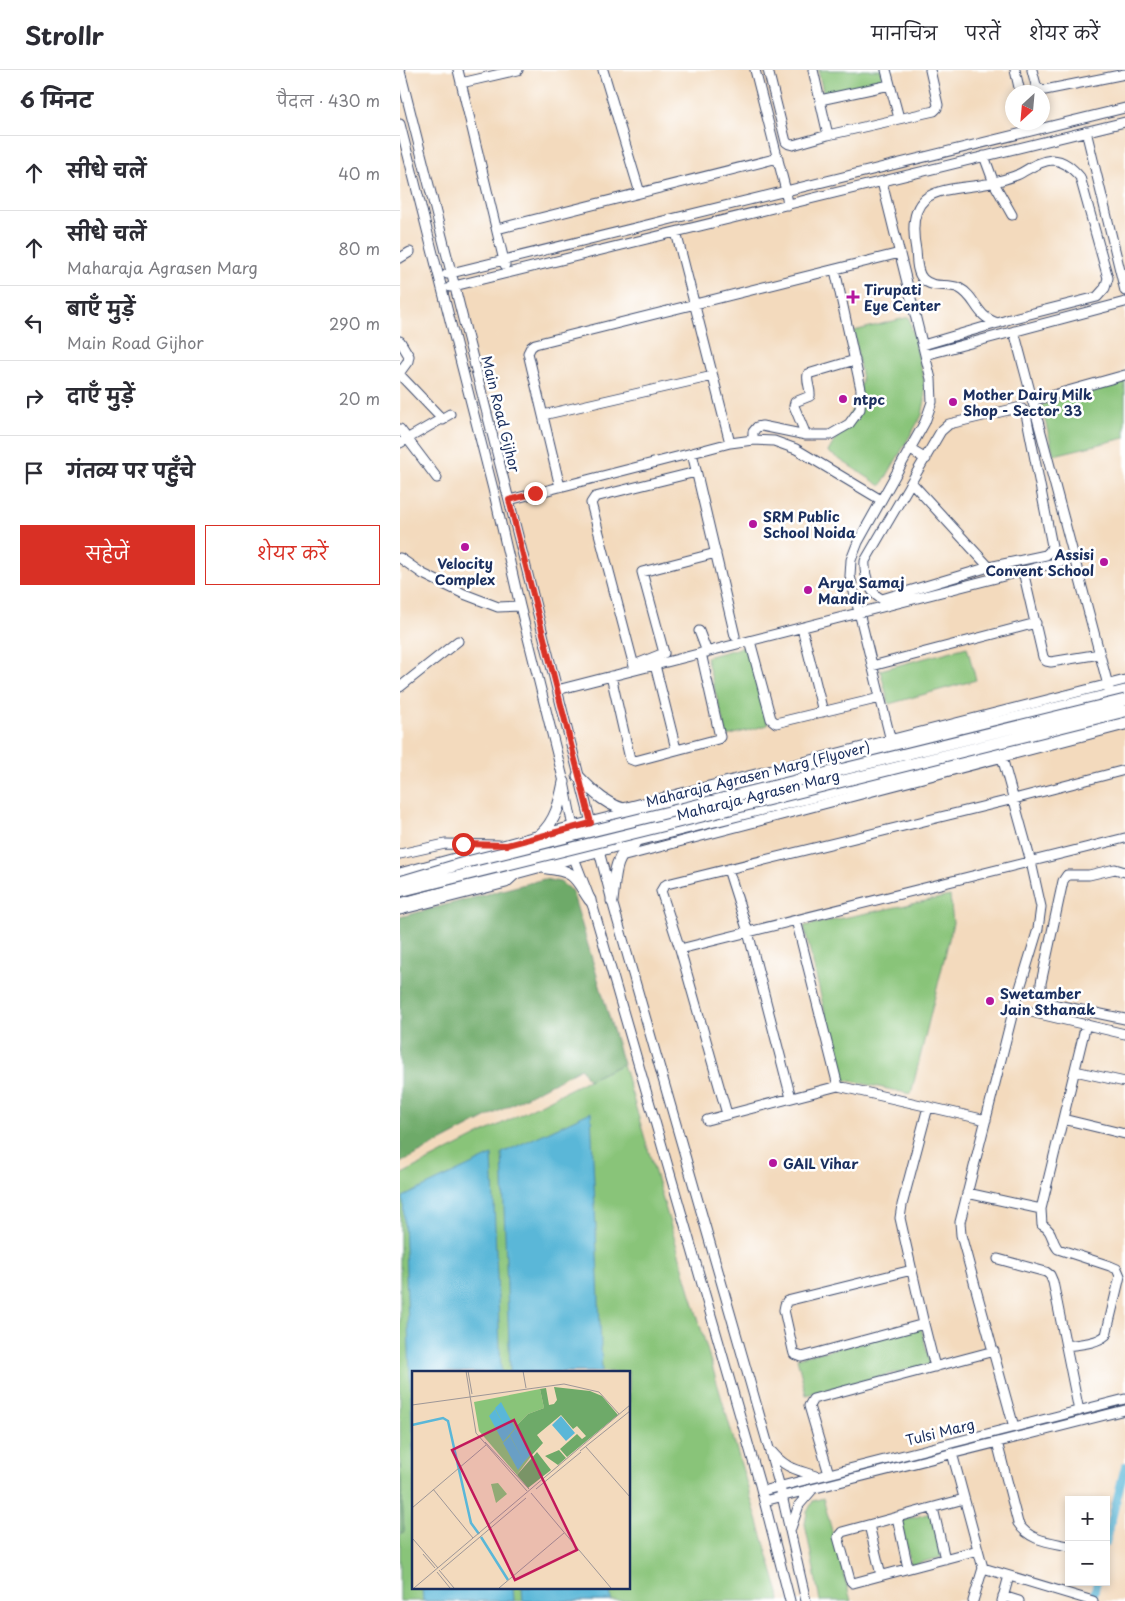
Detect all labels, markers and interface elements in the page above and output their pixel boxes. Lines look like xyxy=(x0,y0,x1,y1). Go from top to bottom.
text: Strollr xyxy=(25,17,104,53)
text: मानचित्र xyxy=(871,19,937,46)
text: परतें xyxy=(965,19,1001,46)
text: शेयर करें xyxy=(1029,19,1100,46)
text: 6 मिनट xyxy=(20,83,93,115)
north arrow xyxy=(1005,85,1050,130)
text: पैदल · 430 m xyxy=(277,88,380,112)
text: सीधे चलें xyxy=(67,156,146,184)
icon: ahead xyxy=(20,159,48,187)
text: 40 m xyxy=(338,161,380,185)
text: सीधे चलें xyxy=(67,219,146,247)
icon: ahead xyxy=(20,234,48,262)
text: 80 m xyxy=(338,236,380,260)
text: Maharaja Agrasen Marg xyxy=(67,255,258,279)
place label: Tirupati Eye Center xyxy=(864,279,942,316)
marker: Tirupati Eye Center xyxy=(846,290,860,304)
text: बाएँ मुड़ें xyxy=(67,294,135,322)
icon: left xyxy=(20,309,48,337)
text: 290 m xyxy=(329,311,380,335)
text: Main Road Gijhor xyxy=(67,330,204,354)
street label: Main Road Gijhor xyxy=(476,353,526,475)
text: दाएँ मुड़ें xyxy=(67,381,134,409)
icon: right xyxy=(20,384,48,412)
place label: Mother Dairy Milk Shop - Sector 33 xyxy=(963,384,1093,421)
text: 20 m xyxy=(339,386,380,410)
place label: ntpc xyxy=(853,389,885,410)
marker: ntpc xyxy=(837,393,849,405)
marker: Mother Dairy Milk Shop - Sector 33 xyxy=(947,396,959,408)
text: गंतव्य पर पहुँचे xyxy=(67,456,195,484)
icon: arrive xyxy=(20,459,48,487)
route end xyxy=(524,482,547,505)
place label: SRM Public School Noida xyxy=(763,506,856,543)
marker: SRM Public School Noida xyxy=(747,518,759,530)
button: सहेजें xyxy=(20,525,195,585)
button: शेयर करें xyxy=(205,525,380,585)
marker: Velocity Complex xyxy=(459,541,471,553)
place label: Assisi Convent School xyxy=(985,544,1094,581)
place label: Velocity Complex xyxy=(435,553,495,590)
marker: Assisi Convent School xyxy=(1098,556,1110,568)
place label: Arya Samaj Mandir xyxy=(818,572,905,609)
marker: Arya Samaj Mandir xyxy=(802,584,814,596)
street label: Maharaja Agrasen Marg (Flyover) xyxy=(644,738,872,810)
street label: Maharaja Agrasen Marg xyxy=(675,767,841,823)
route start xyxy=(452,833,475,856)
place label: Swetamber Jain Sthanak xyxy=(1000,983,1096,1020)
marker: Swetamber Jain Sthanak xyxy=(984,995,996,1007)
place label: GAIL Vihar xyxy=(783,1153,859,1174)
marker: GAIL Vihar xyxy=(767,1157,779,1169)
inset map xyxy=(412,1371,630,1588)
street label: Tulsi Marg xyxy=(903,1413,977,1451)
map controls xyxy=(1065,1496,1110,1586)
button: + xyxy=(1065,1496,1110,1541)
button: − xyxy=(1065,1541,1110,1586)

